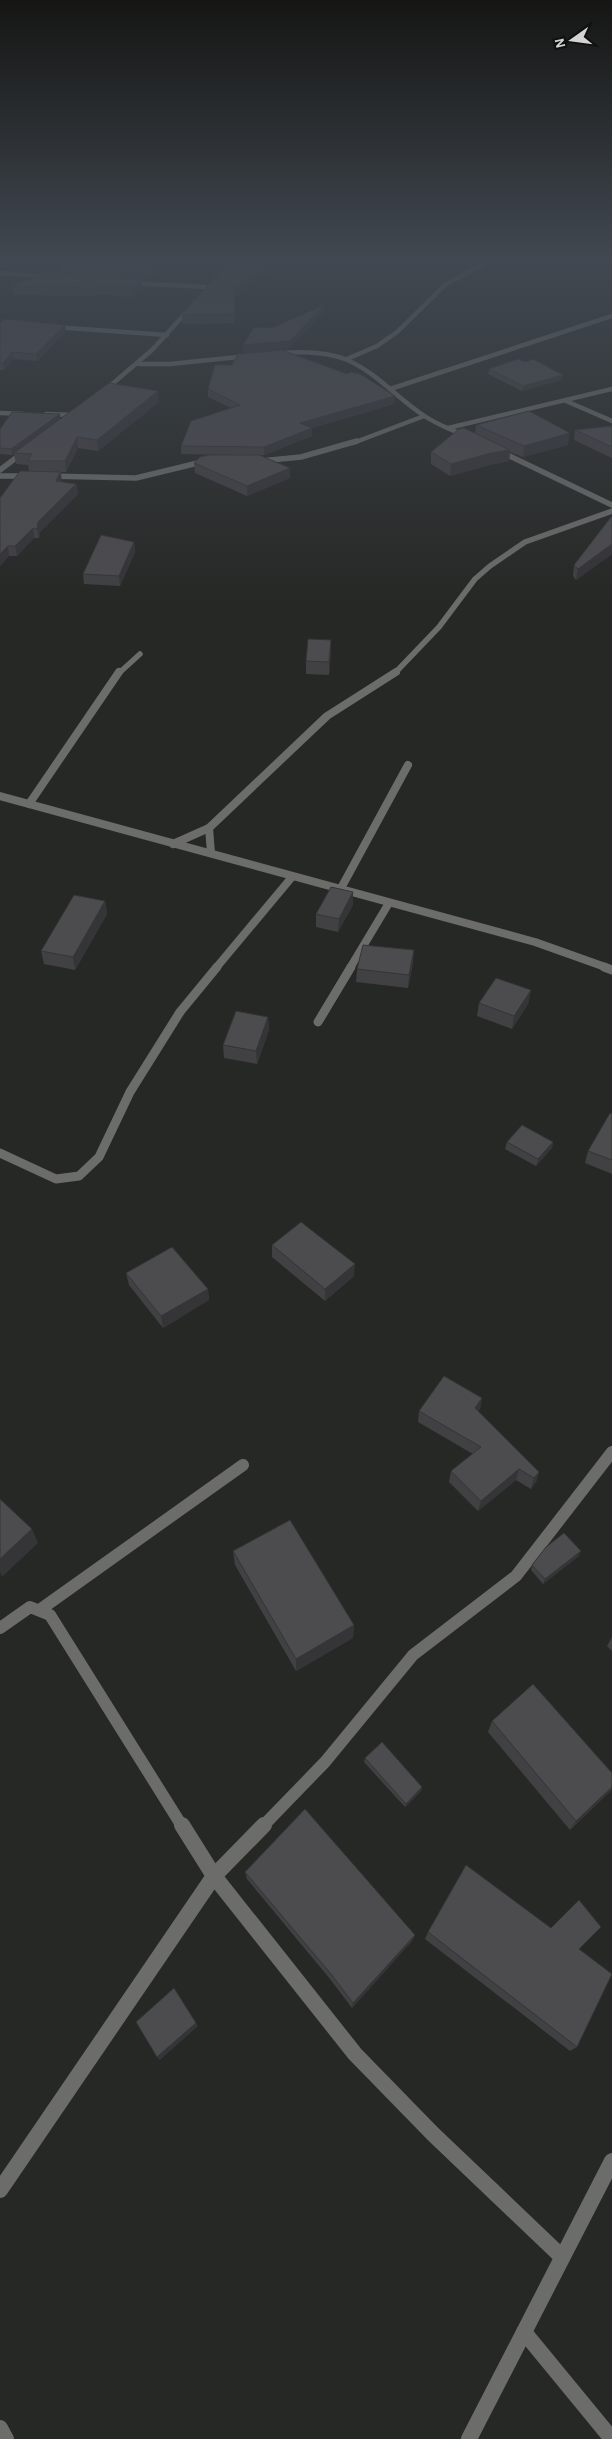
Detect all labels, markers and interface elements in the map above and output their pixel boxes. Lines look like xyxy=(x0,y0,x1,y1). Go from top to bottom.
north arrow xyxy=(547,15,597,65)
text: N xyxy=(552,36,568,49)

